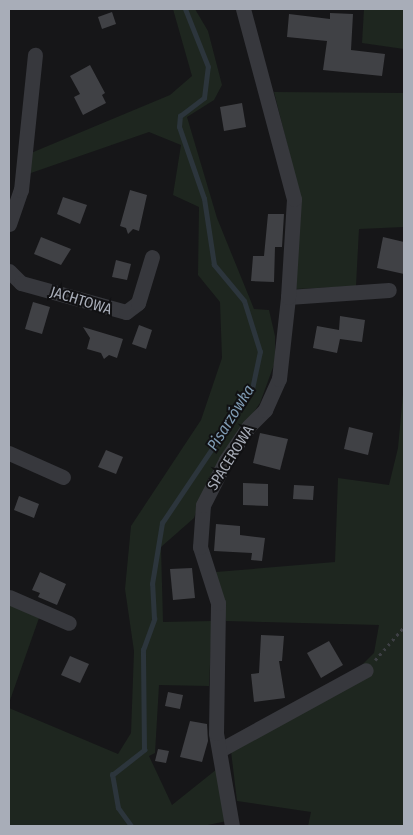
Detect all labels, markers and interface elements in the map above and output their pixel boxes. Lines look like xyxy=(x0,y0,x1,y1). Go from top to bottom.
street label: JACHTOWA xyxy=(48,283,114,319)
water label: Pisarzówka xyxy=(203,382,259,454)
street label: SPACEROWA xyxy=(204,422,258,494)

